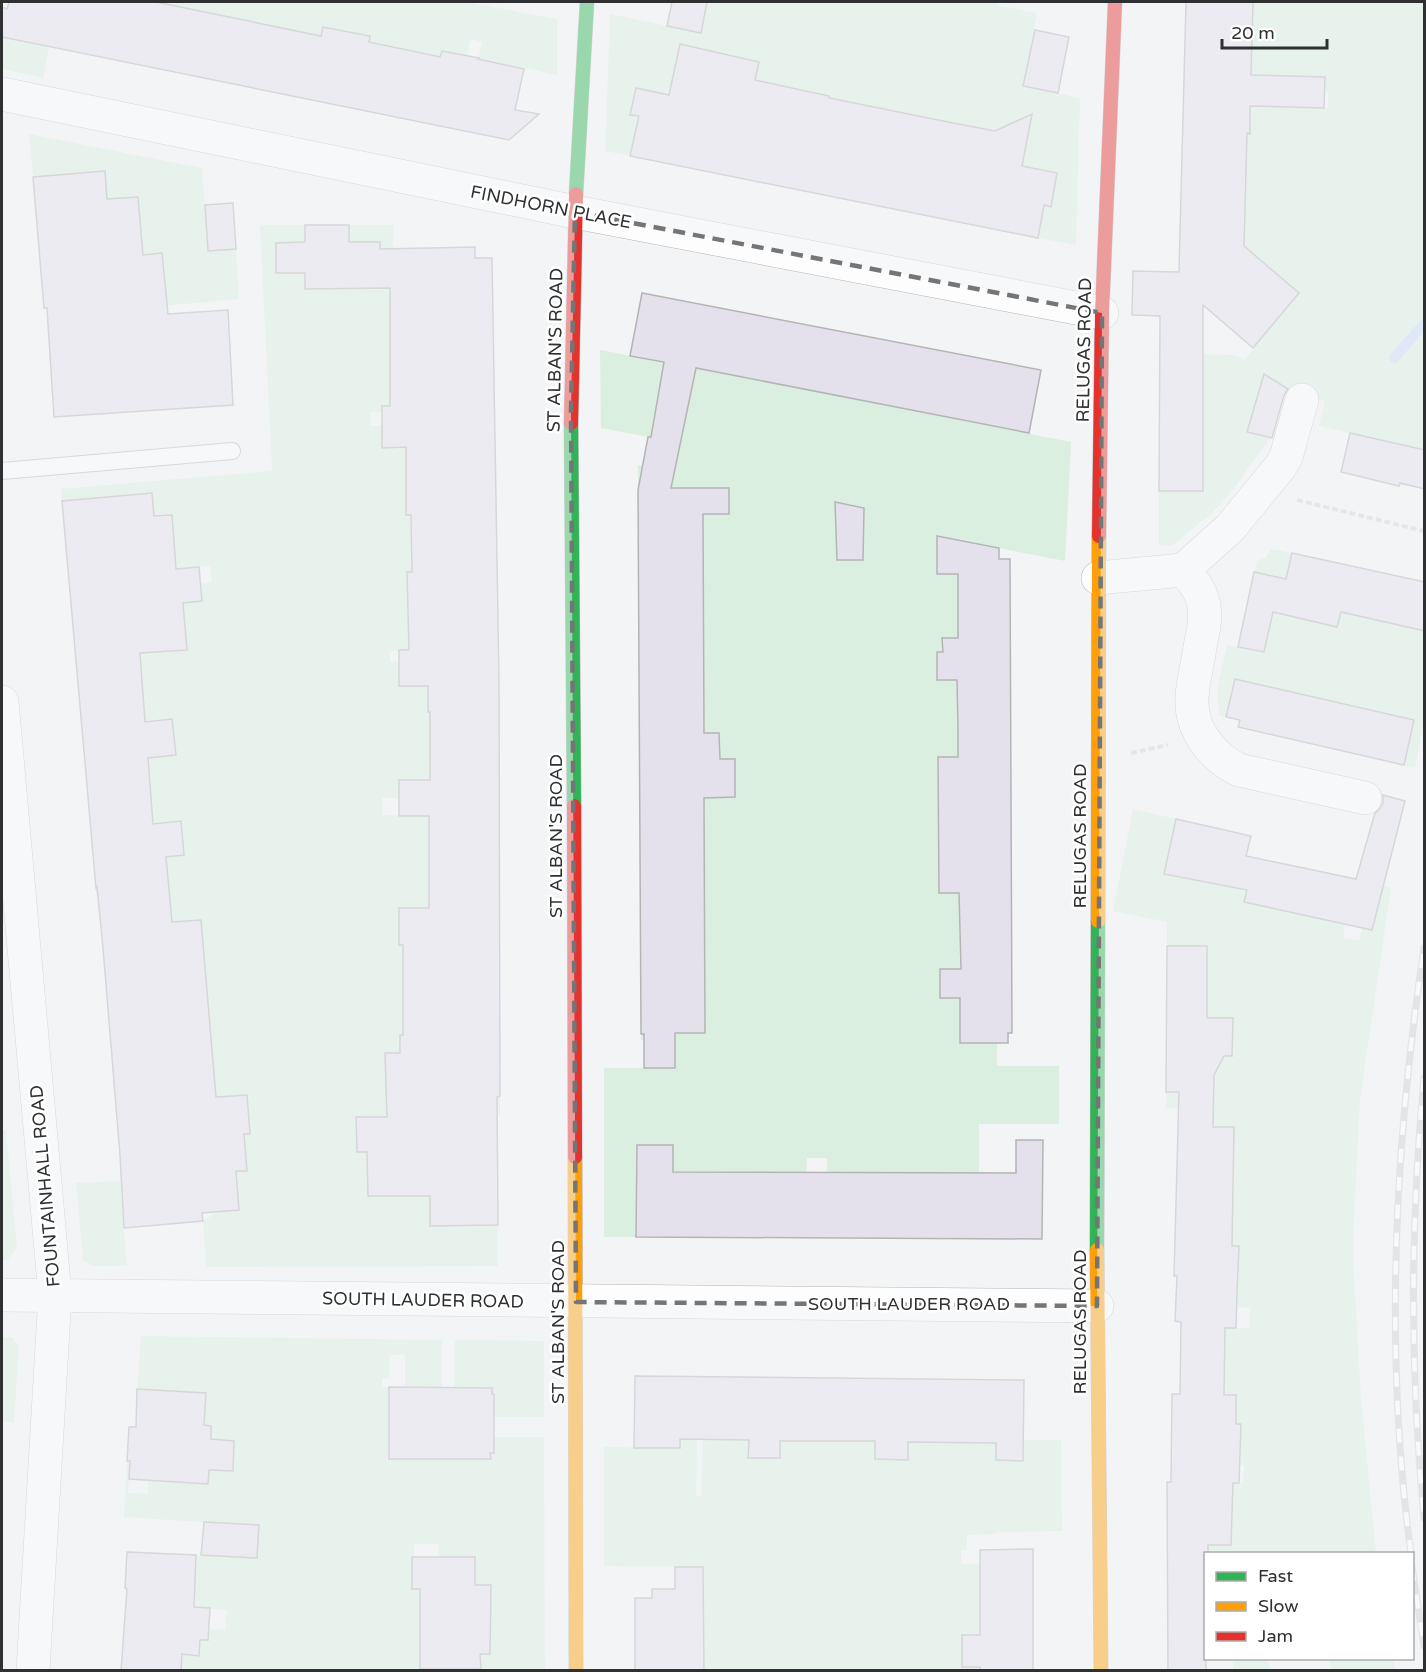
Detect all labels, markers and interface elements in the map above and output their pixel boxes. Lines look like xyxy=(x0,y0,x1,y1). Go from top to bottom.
scale bar xyxy=(1222,12,1327,50)
text: 20 m xyxy=(1231,22,1275,44)
street label: FINDHORN PLACE xyxy=(469,181,633,233)
street label: ST ALBAN'S ROAD xyxy=(543,268,567,432)
street label: RELUGAS ROAD xyxy=(1072,277,1096,423)
street label: ST ALBAN'S ROAD xyxy=(545,754,567,918)
street label: RELUGAS ROAD xyxy=(1069,764,1091,908)
street label: FOUNTAINHALL ROAD xyxy=(25,1084,65,1288)
street label: ST ALBAN'S ROAD xyxy=(547,1240,569,1404)
street label: RELUGAS ROAD xyxy=(1069,1250,1091,1394)
street label: SOUTH LAUDER ROAD xyxy=(322,1287,524,1313)
street label: SOUTH LAUDER ROAD xyxy=(808,1293,1010,1315)
legend xyxy=(1204,1552,1414,1660)
text: Fast xyxy=(1258,1565,1293,1587)
text: Slow xyxy=(1258,1595,1299,1617)
text: Jam xyxy=(1258,1625,1293,1647)

